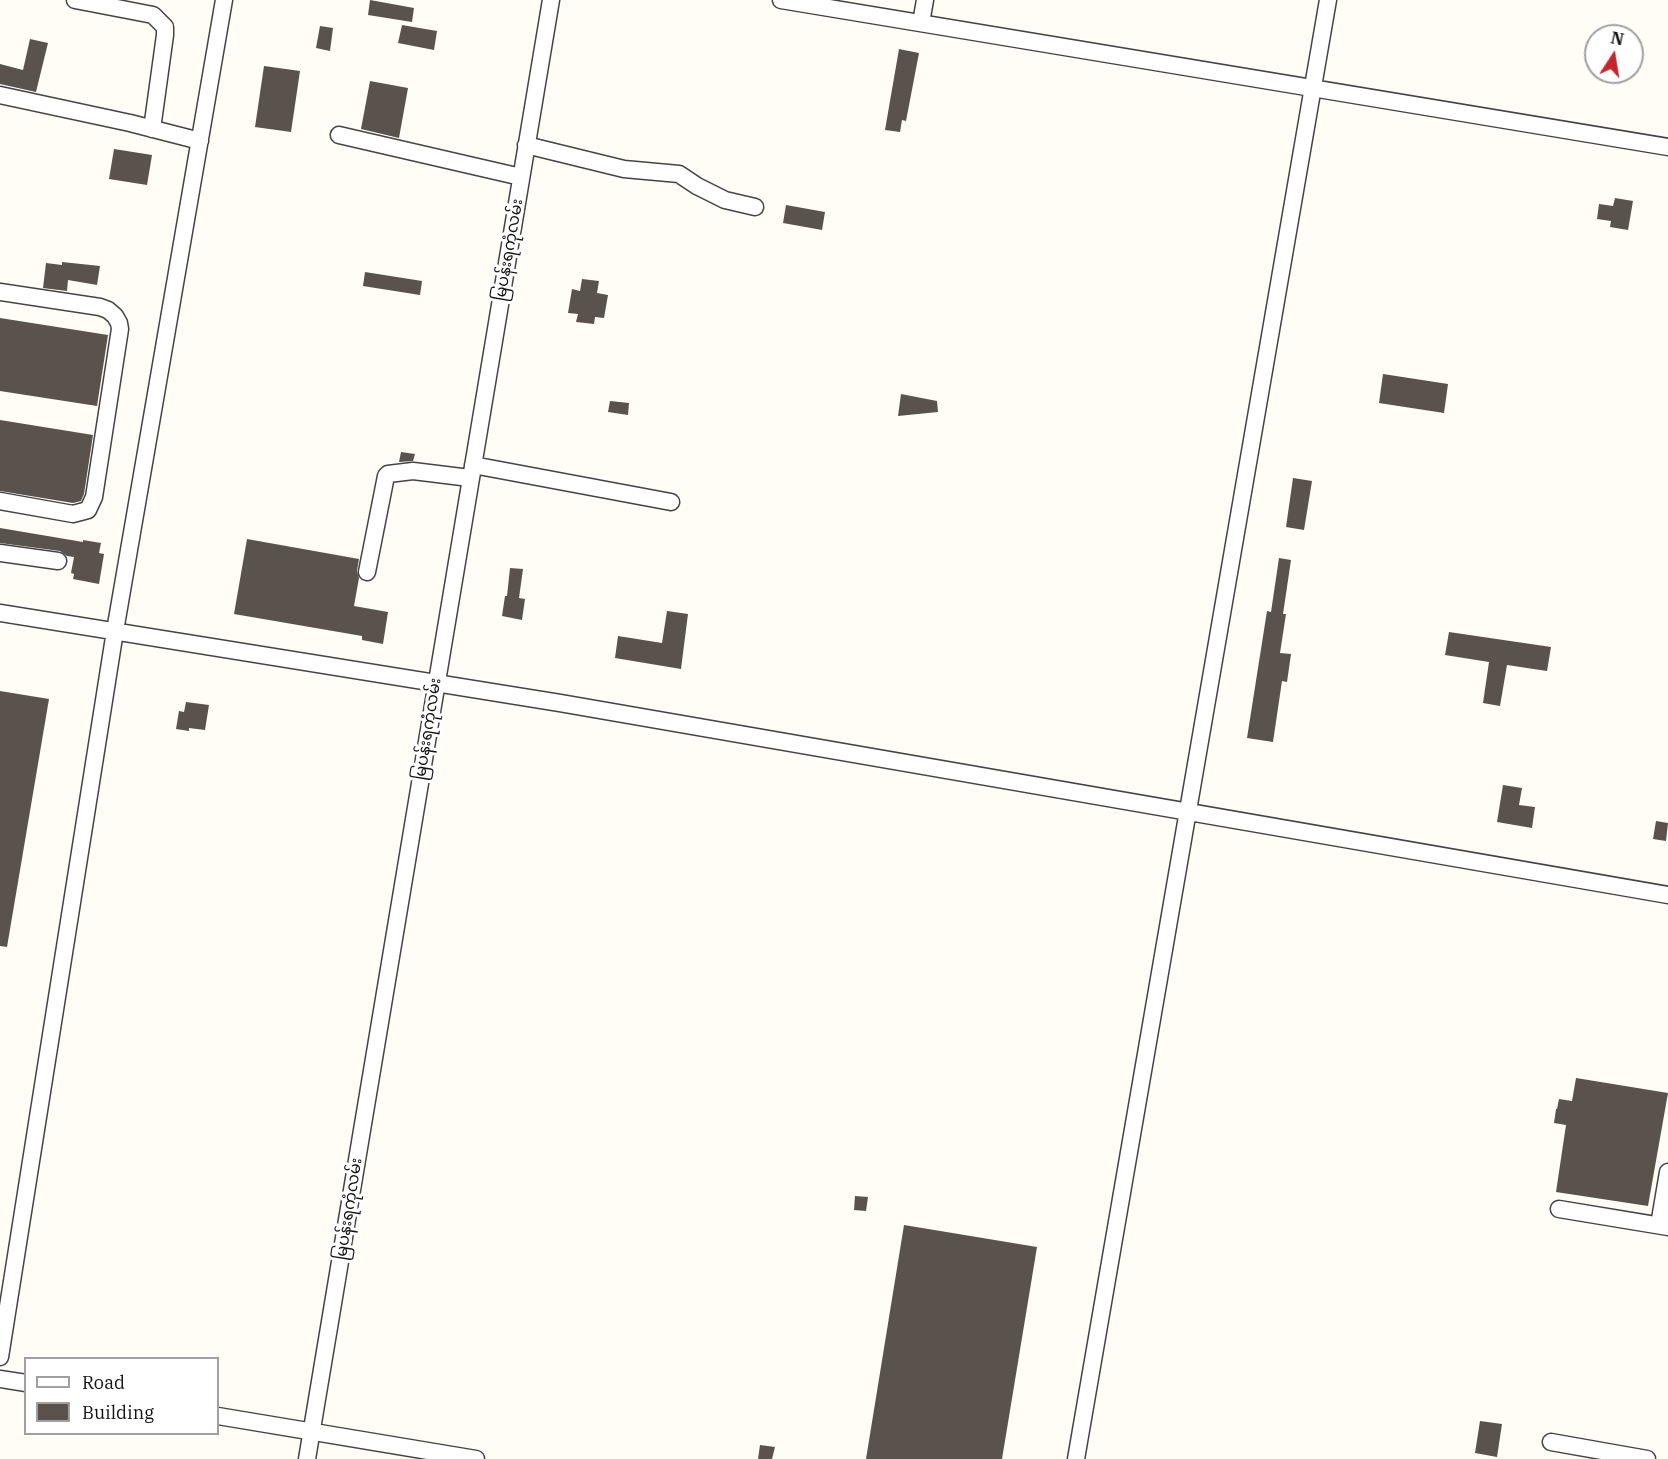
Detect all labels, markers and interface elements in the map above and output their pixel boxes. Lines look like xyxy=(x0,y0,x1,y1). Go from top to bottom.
north arrow xyxy=(1584,24,1644,84)
text: N xyxy=(1609,27,1626,49)
street label: မြပန်းရကုံလမ်း xyxy=(491,197,527,303)
street label: မြပန်းရကုံလမ်း xyxy=(410,676,446,782)
street label: မြပန်းရကုံလမ်း xyxy=(331,1156,367,1262)
legend xyxy=(24,1357,219,1435)
text: Road xyxy=(82,1371,125,1394)
text: Building xyxy=(82,1401,154,1424)

